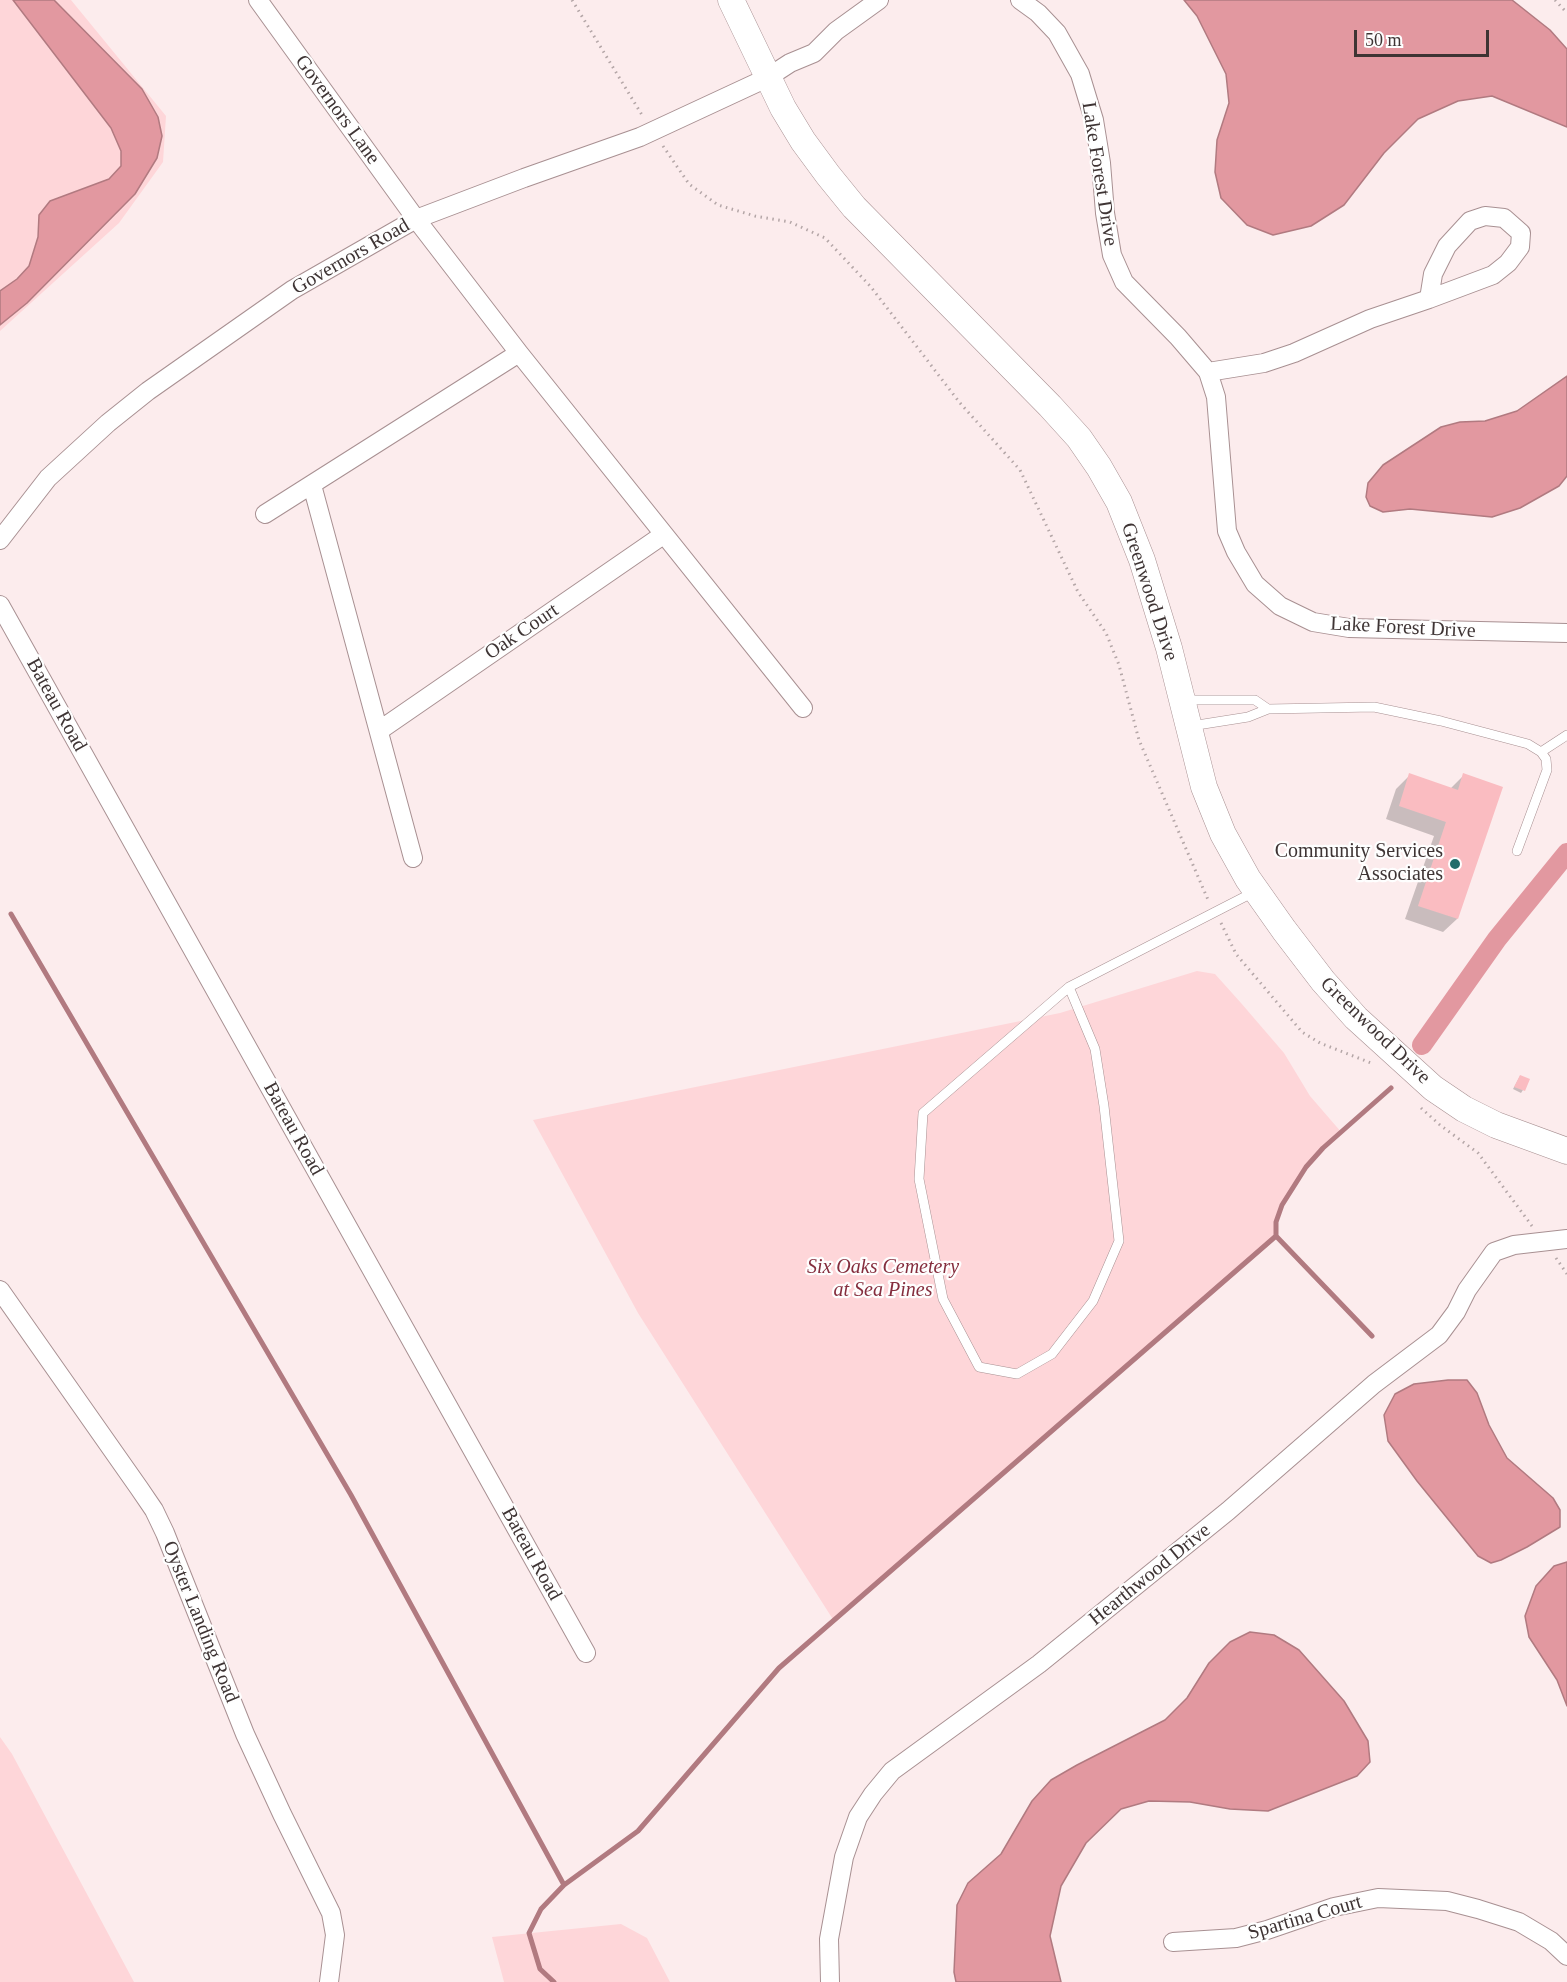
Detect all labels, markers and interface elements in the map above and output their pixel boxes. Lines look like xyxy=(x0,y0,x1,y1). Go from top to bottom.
scale bar xyxy=(1357,18,1492,56)
text: 50 m xyxy=(1365,30,1402,50)
street label: Governors Lane xyxy=(289,51,385,169)
street label: Lake Forest Drive xyxy=(1076,100,1122,248)
street label: Governors Road xyxy=(288,214,414,300)
street label: Greenwood Drive xyxy=(1115,520,1183,664)
street label: Oak Court xyxy=(481,599,563,665)
street label: Lake Forest Drive xyxy=(1330,612,1476,644)
street label: Bateau Road xyxy=(21,654,91,756)
place label: Community Services Associates xyxy=(1275,840,1443,887)
marker: Community Services Associates xyxy=(1448,857,1462,871)
street label: Greenwood Drive xyxy=(1315,972,1435,1090)
street label: Bateau Road xyxy=(258,1078,328,1180)
park label: Six Oaks Cemetery at Sea Pines xyxy=(807,1256,959,1303)
street label: Bateau Road xyxy=(496,1503,566,1605)
street label: Hearthwood Drive xyxy=(1084,1519,1216,1631)
street label: Oyster Landing Road xyxy=(157,1538,243,1706)
street label: Spartina Court xyxy=(1245,1890,1365,1946)

